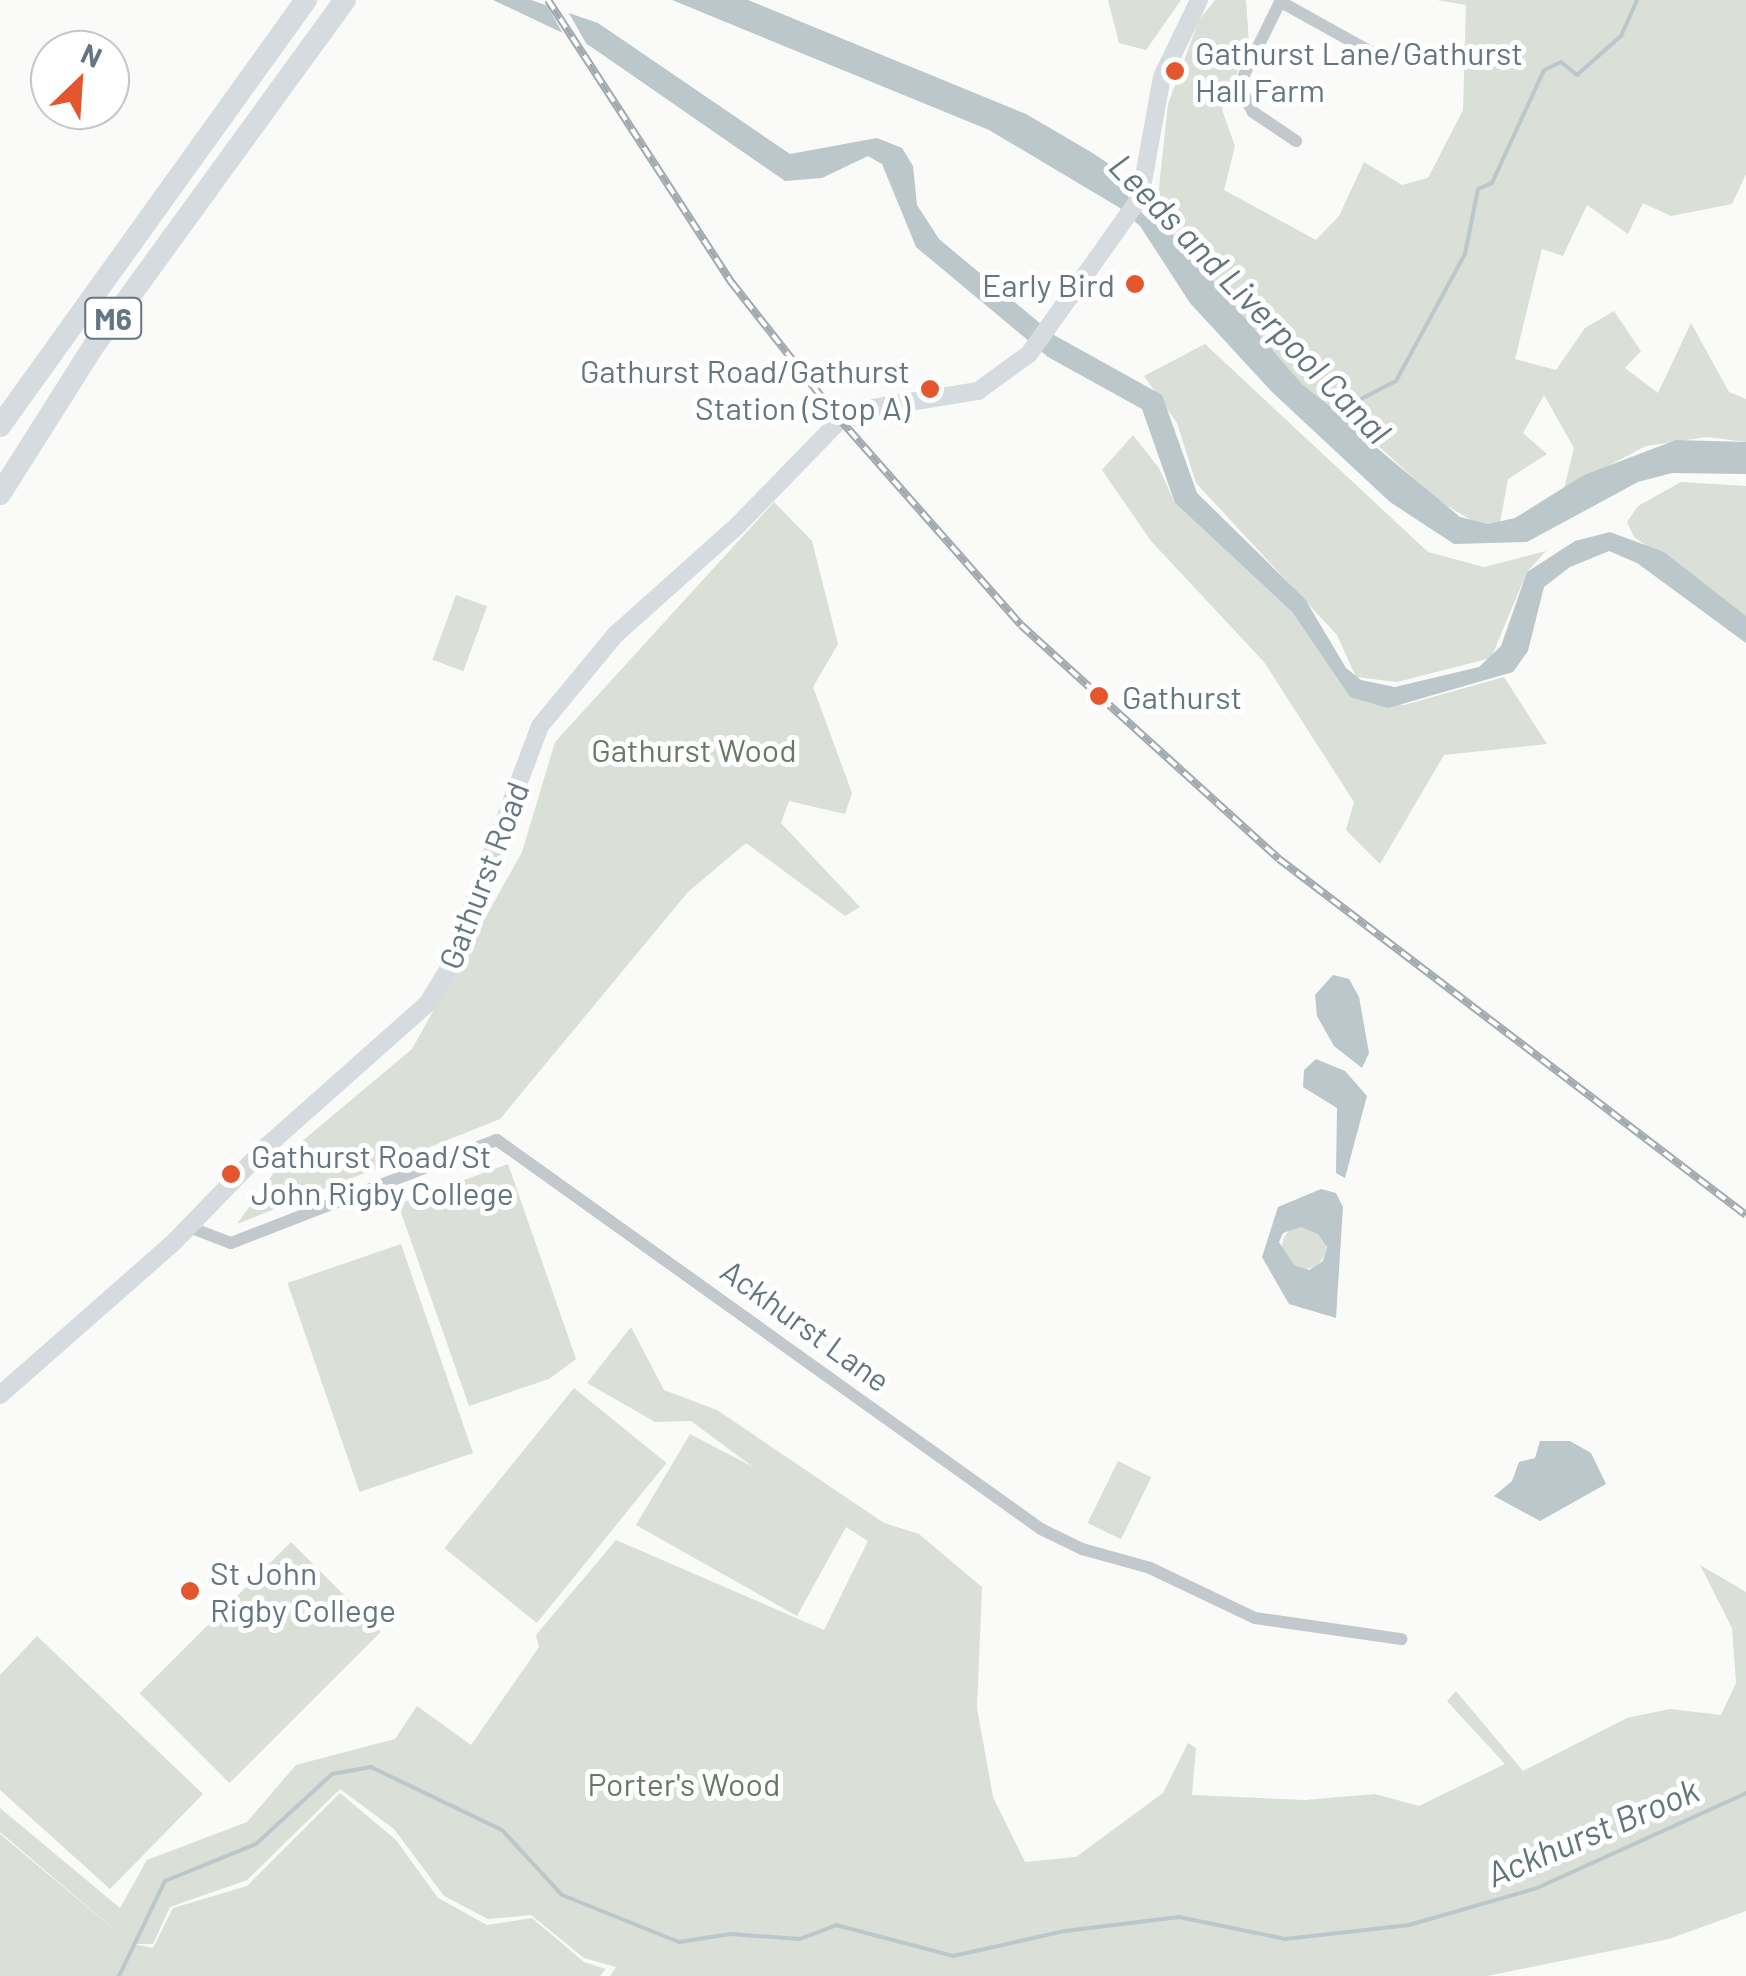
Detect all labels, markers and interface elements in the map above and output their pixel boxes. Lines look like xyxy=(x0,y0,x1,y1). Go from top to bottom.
north arrow xyxy=(30,30,130,130)
place label: Gathurst Lane/Gathurst Hall Farm xyxy=(1195,34,1523,109)
text: N xyxy=(76,35,107,74)
marker: Gathurst Lane/Gathurst Hall Farm xyxy=(1164,60,1186,82)
water label: Leeds and Liverpool Canal xyxy=(1102,144,1400,452)
place label: Early Bird xyxy=(982,265,1115,303)
marker: Early Bird xyxy=(1124,273,1146,295)
road number: M6 xyxy=(83,293,143,343)
place label: Gathurst Road/Gathurst Station (Stop A) xyxy=(580,352,910,427)
marker: Gathurst Road/Gathurst Station (Stop A) xyxy=(919,378,941,400)
place label: Gathurst xyxy=(1122,677,1242,715)
marker: Gathurst xyxy=(1086,683,1112,709)
park label: Gathurst Wood xyxy=(591,730,797,768)
street label: Gathurst Road xyxy=(430,776,536,974)
place label: Gathurst Road/St John Rigby College xyxy=(251,1137,514,1212)
marker: Gathurst Road/St John Rigby College xyxy=(220,1163,242,1185)
street label: Ackhurst Lane xyxy=(714,1251,898,1399)
place label: St John Rigby College xyxy=(210,1554,396,1629)
marker: St John Rigby College xyxy=(179,1580,201,1602)
park label: Porter's Wood xyxy=(588,1764,780,1802)
water label: Ackhurst Brook xyxy=(1480,1767,1704,1895)

